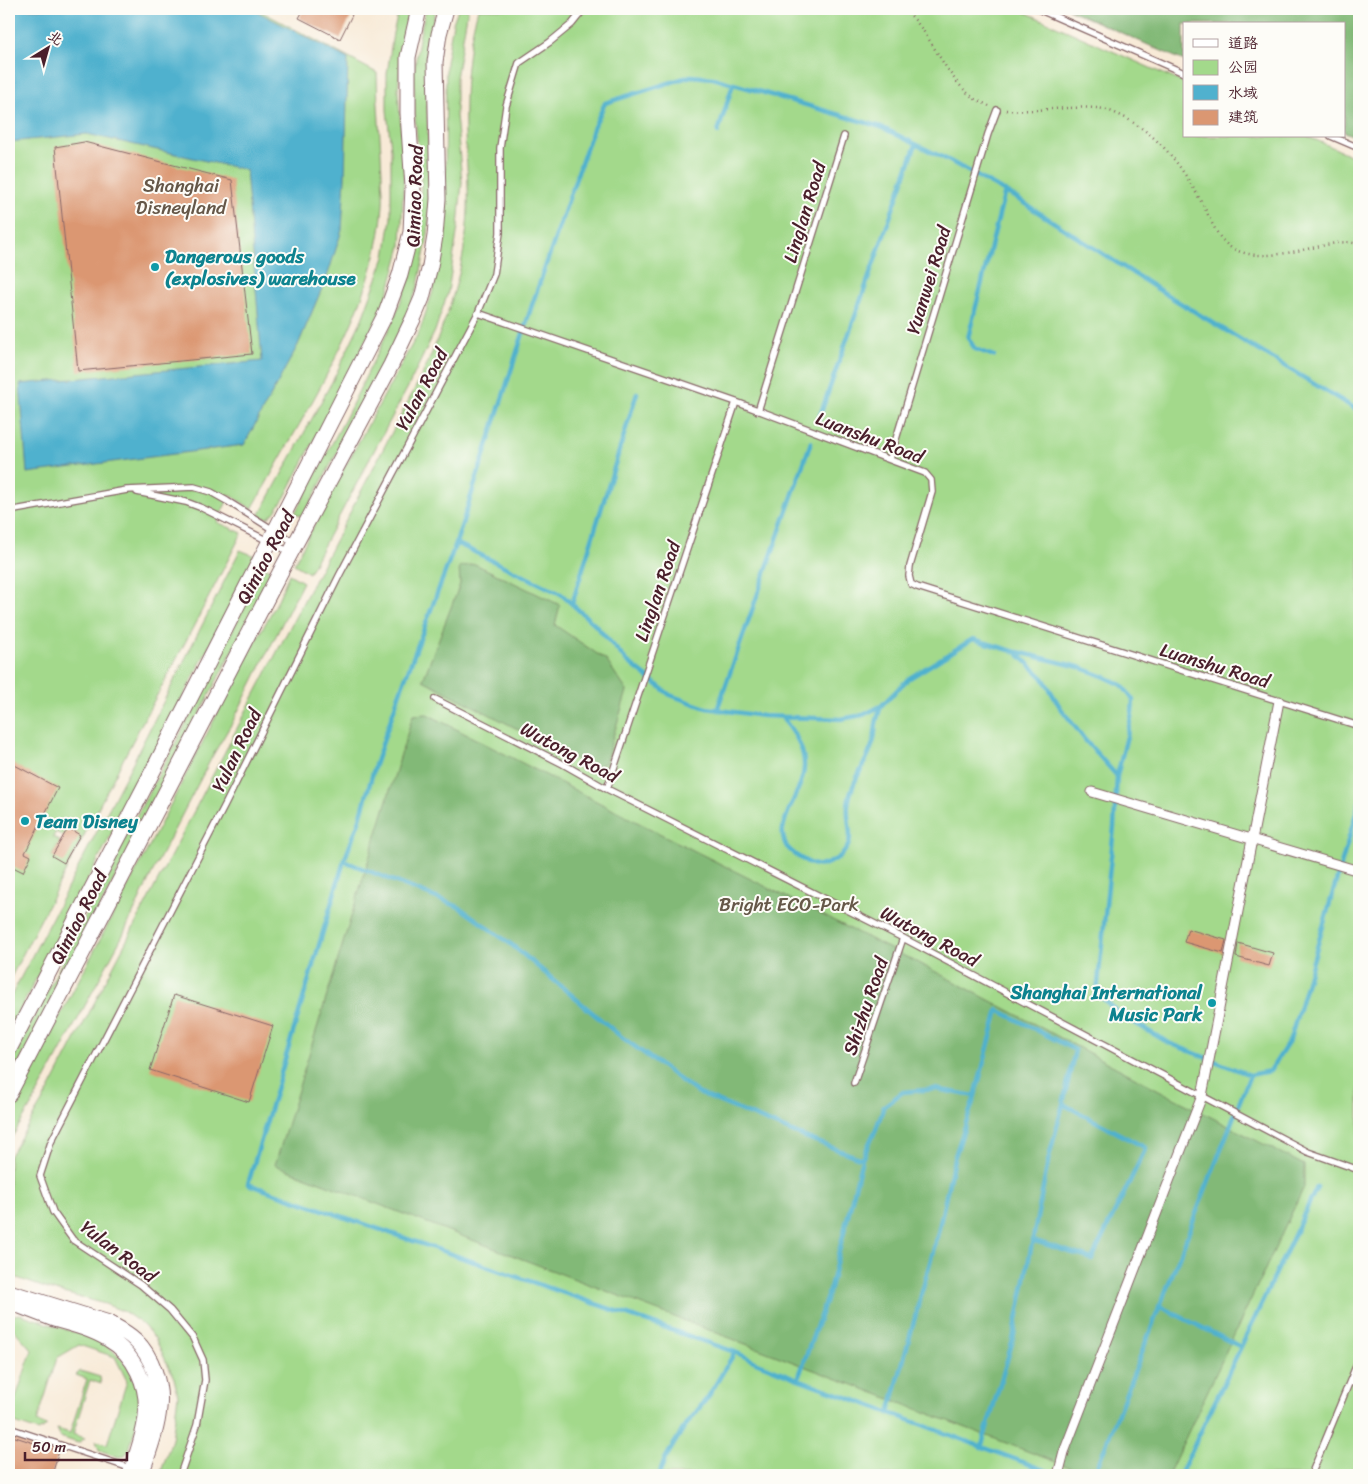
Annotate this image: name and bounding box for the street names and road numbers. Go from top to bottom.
street label: Qimiao Road [396,142,433,248]
street label: Linglan Road [773,156,836,267]
street label: Yuanwei Road [896,220,961,338]
street label: Yulan Road [386,340,458,436]
street label: Luanshu Road [811,402,930,474]
street label: Qimiao Road [227,503,305,610]
street label: Linglan Road [625,535,690,646]
street label: Luanshu Road [1156,633,1276,698]
street label: Yulan Road [202,701,272,798]
street label: Wutong Road [514,713,627,793]
street label: Qimiao Road [41,862,117,970]
street label: Wutong Road [874,897,987,977]
street label: Shizhu Road [833,951,898,1060]
street label: Yulan Road [73,1211,166,1293]

